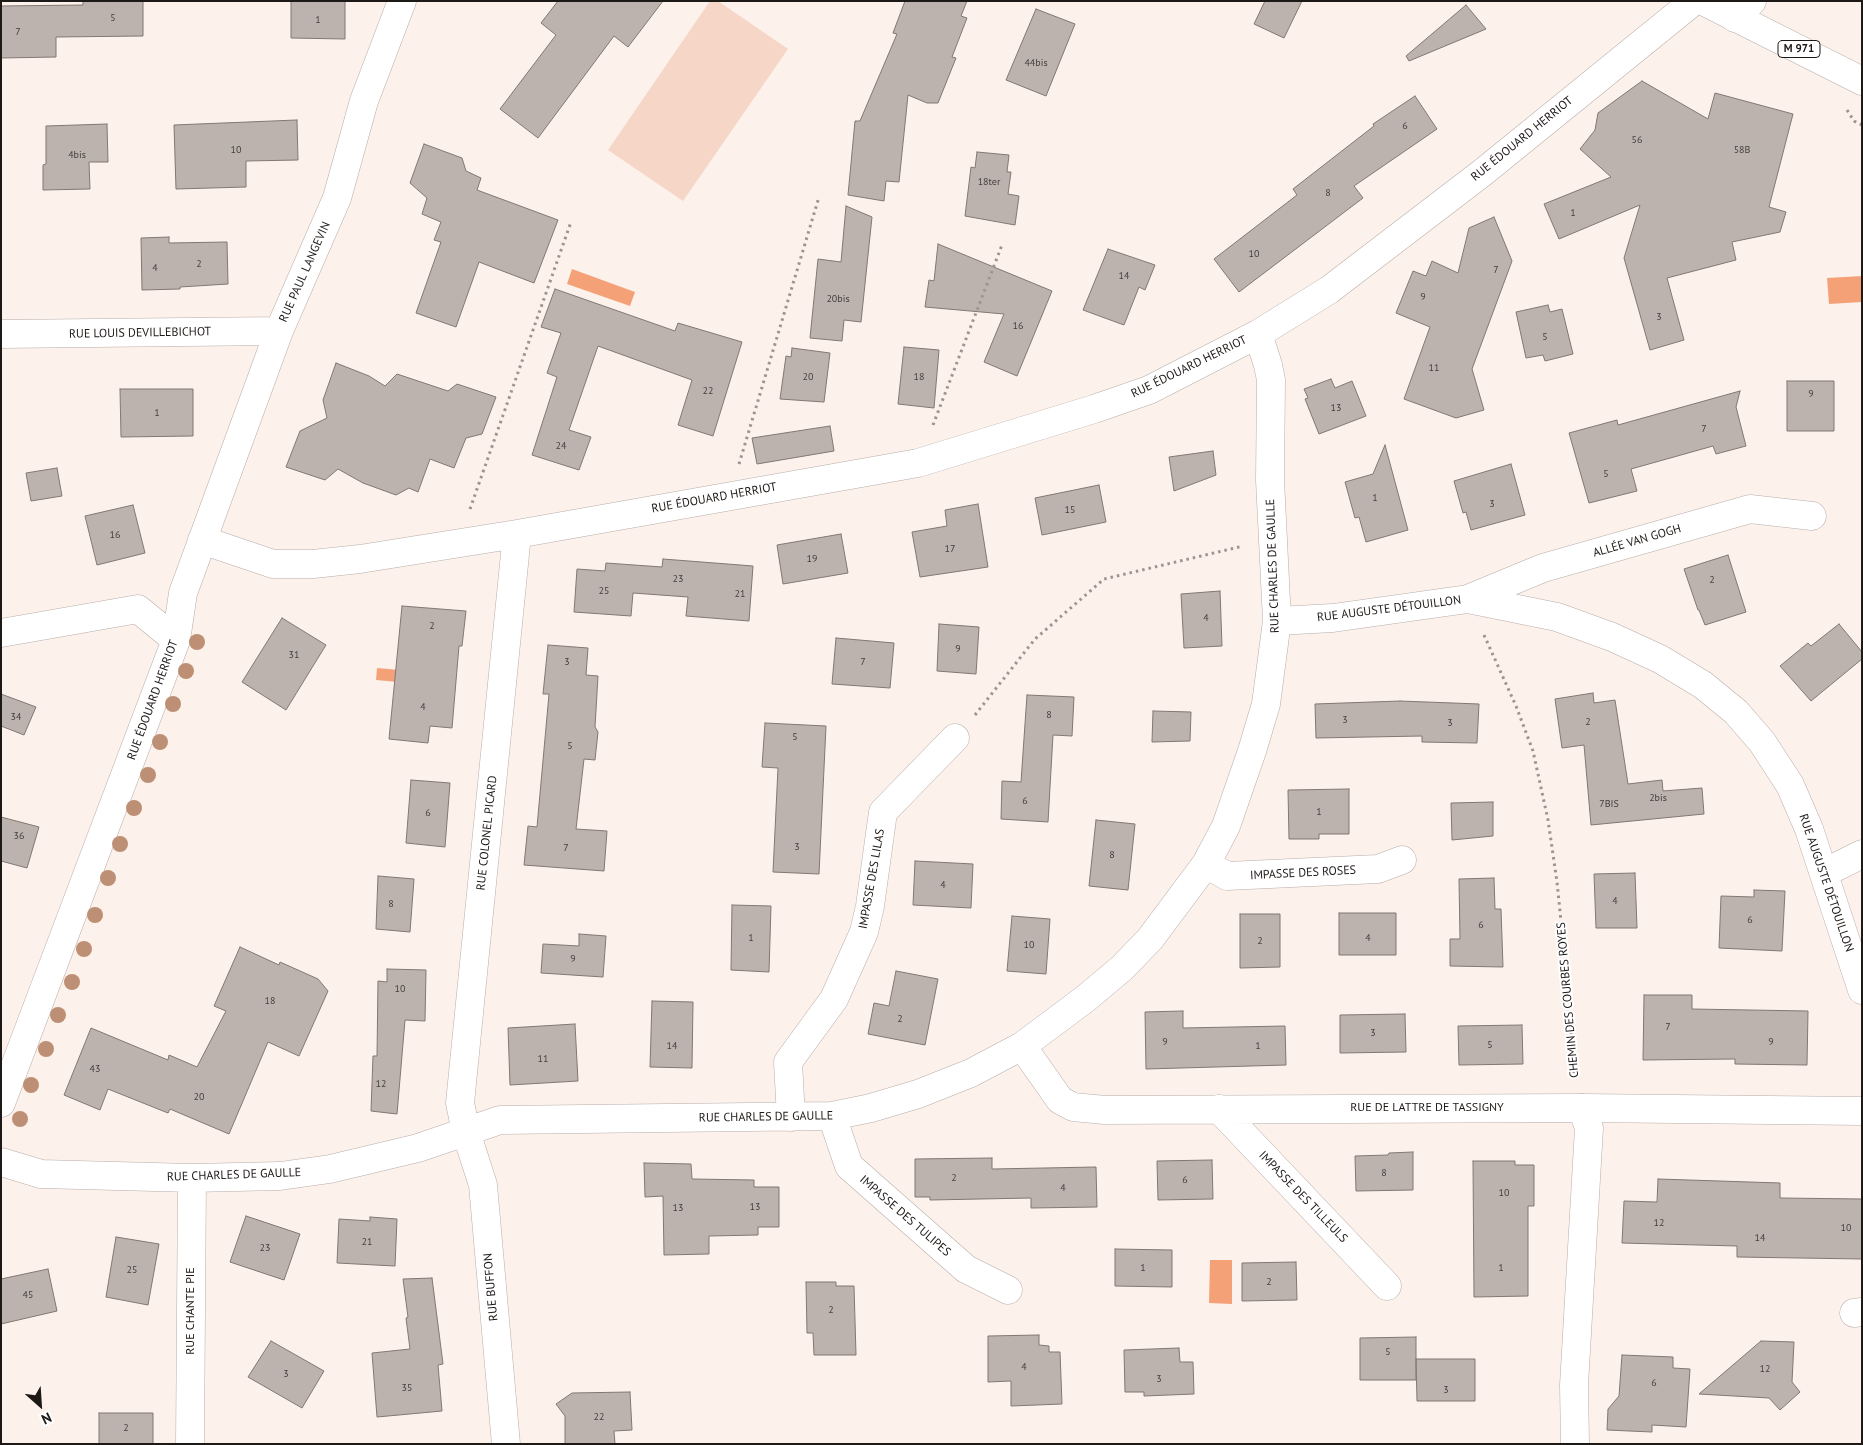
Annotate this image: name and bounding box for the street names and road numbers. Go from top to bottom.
road number: M 971 [1778,41,1820,58]
street label: RUE ÉDOUARD HERRIOT [1468,94,1576,184]
street label: RUE PAUL LANGEVIN [276,220,334,324]
street label: RUE LOUIS DEVILLEBICHOT [69,325,211,341]
street label: RUE ÉDOUARD HERRIOT [1129,333,1249,401]
street label: RUE ÉDOUARD HERRIOT [650,480,778,516]
street label: RUE CHARLES DE GAULLE [1263,499,1283,633]
street label: ALLÉE VAN GOGH [1591,522,1683,560]
street label: RUE AUGUSTE DÉTOUILLON [1316,593,1462,625]
street label: RUE ÉDOUARD HERRIOT [125,638,181,762]
street label: RUE COLONEL PICARD [474,775,500,891]
street label: RUE AUGUSTE DÉTOUILLON [1796,812,1856,954]
street label: IMPASSE DES LILAS [856,828,888,930]
street label: IMPASSE DES ROSES [1250,863,1356,883]
street label: CHEMIN DES COURBES ROYES [1554,922,1582,1078]
street label: RUE DE LATTRE DE TASSIGNY [1350,1101,1504,1115]
street label: RUE CHARLES DE GAULLE [699,1109,833,1125]
street label: IMPASSE DES TILLEULS [1256,1148,1350,1246]
street label: RUE CHARLES DE GAULLE [167,1165,301,1185]
street label: IMPASSE DES TULIPES [857,1173,953,1259]
street label: RUE BUFFON [481,1252,501,1322]
street label: RUE CHANTE PIE [184,1267,198,1355]

